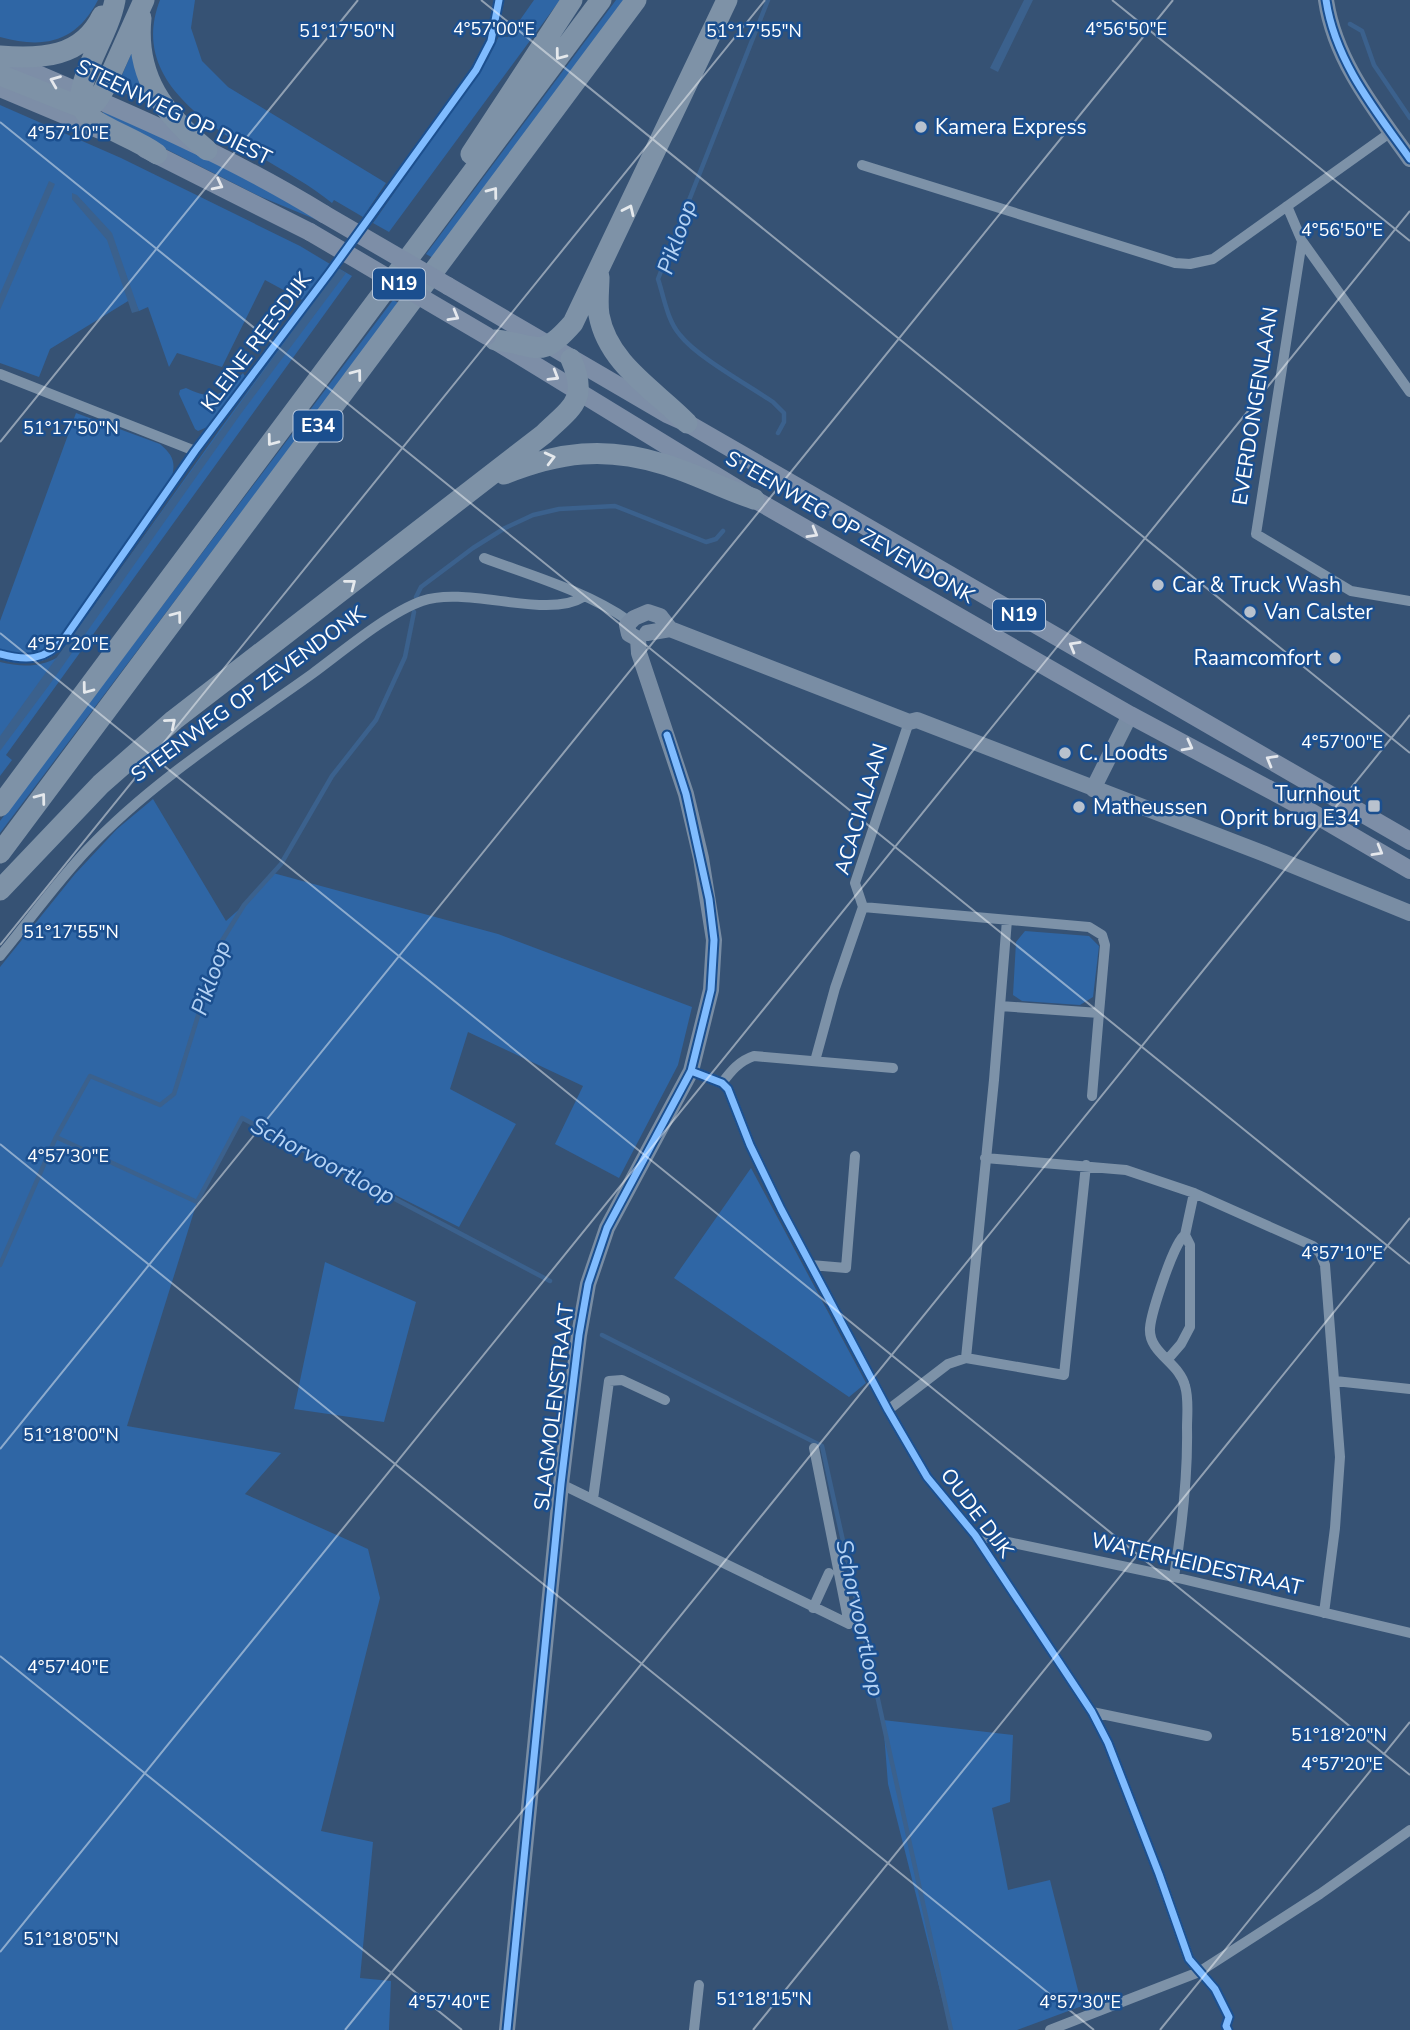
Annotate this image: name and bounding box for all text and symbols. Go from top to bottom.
text: 4°57'00"E [453,17,535,41]
text: 4°56'50"E [1085,17,1167,41]
text: 51°17'50"N [299,19,395,43]
text: 51°17'55"N [706,19,802,43]
one-way arrow [556,47,569,60]
street label: STEENWEG OP DIEST [72,52,277,172]
one-way arrow [50,75,62,89]
place label: Kamera Express [935,113,1087,141]
marker: Kamera Express [913,119,929,135]
text: 4°57'10"E [27,121,109,145]
one-way arrow [211,177,223,191]
one-way arrow [485,187,497,200]
water label: Pikloop [650,196,704,278]
one-way arrow [620,205,634,217]
text: 4°56'50"E [1301,218,1383,242]
street label: KLEINE REESDIJK [194,266,318,417]
road number: N19 [373,268,425,300]
street label: EVERDONGENLAAN [1226,305,1284,507]
one-way arrow [446,308,459,321]
one-way arrow [546,367,559,380]
one-way arrow [349,370,361,382]
road number: E34 [294,410,342,442]
text: 51°17'50"N [23,416,119,440]
one-way arrow [268,433,281,446]
street label: STEENWEG OP ZEVENDONK [720,444,980,610]
one-way arrow [544,452,556,466]
one-way arrow [806,525,819,538]
place label: Car & Truck Wash [1172,571,1341,599]
marker: Car & Truck Wash [1150,577,1166,593]
one-way arrow [344,579,356,592]
place label: Van Calster [1263,598,1373,626]
street label: STEENWEG OP ZEVENDONK [125,599,371,789]
road number: N19 [993,600,1045,630]
marker: Van Calster [1242,604,1258,620]
one-way arrow [169,611,181,623]
text: 4°57'20"E [27,632,109,656]
one-way arrow [1069,642,1082,655]
place label: Raamcomfort [1194,644,1322,672]
marker: Raamcomfort [1327,650,1343,666]
one-way arrow [83,682,95,694]
one-way arrow [163,719,176,731]
text: 4°57'00"E [1301,730,1383,754]
one-way arrow [1181,738,1193,751]
place label: C. Loodts [1079,739,1168,767]
street label: ACACIALAAN [828,740,894,878]
marker: C. Loodts [1057,745,1073,761]
one-way arrow [1266,755,1278,768]
place label: Turnhout Oprit brug E34 [1220,780,1361,832]
one-way arrow [33,793,45,806]
place label: Matheussen [1093,793,1208,821]
marker: Turnhout Oprit brug E34 [1366,798,1382,814]
marker: Matheussen [1071,799,1087,815]
one-way arrow [1371,843,1383,856]
text: 51°17'55"N [23,920,119,944]
water label: Pikloop [184,937,238,1019]
water label: Schorvoortloop [245,1110,401,1212]
text: 4°57'30"E [27,1144,109,1168]
text: 4°57'10"E [1301,1241,1383,1265]
street label: SLAGMOLENSTRAAT [527,1302,581,1512]
text: 51°18'00"N [23,1423,119,1447]
street label: OUDE DIJK [934,1462,1020,1564]
street label: WATERHEIDESTRAAT [1088,1526,1306,1602]
water label: Schorvoortloop [828,1537,892,1699]
text: 4°57'40"E [27,1655,109,1679]
text: 51°18'20"N [1291,1723,1387,1747]
text: 4°57'20"E [1301,1752,1383,1776]
text: 51°18'05"N [23,1927,119,1951]
text: 51°18'15"N [716,1987,812,2011]
text: 4°57'40"E [408,1990,490,2014]
text: 4°57'30"E [1039,1990,1121,2014]

